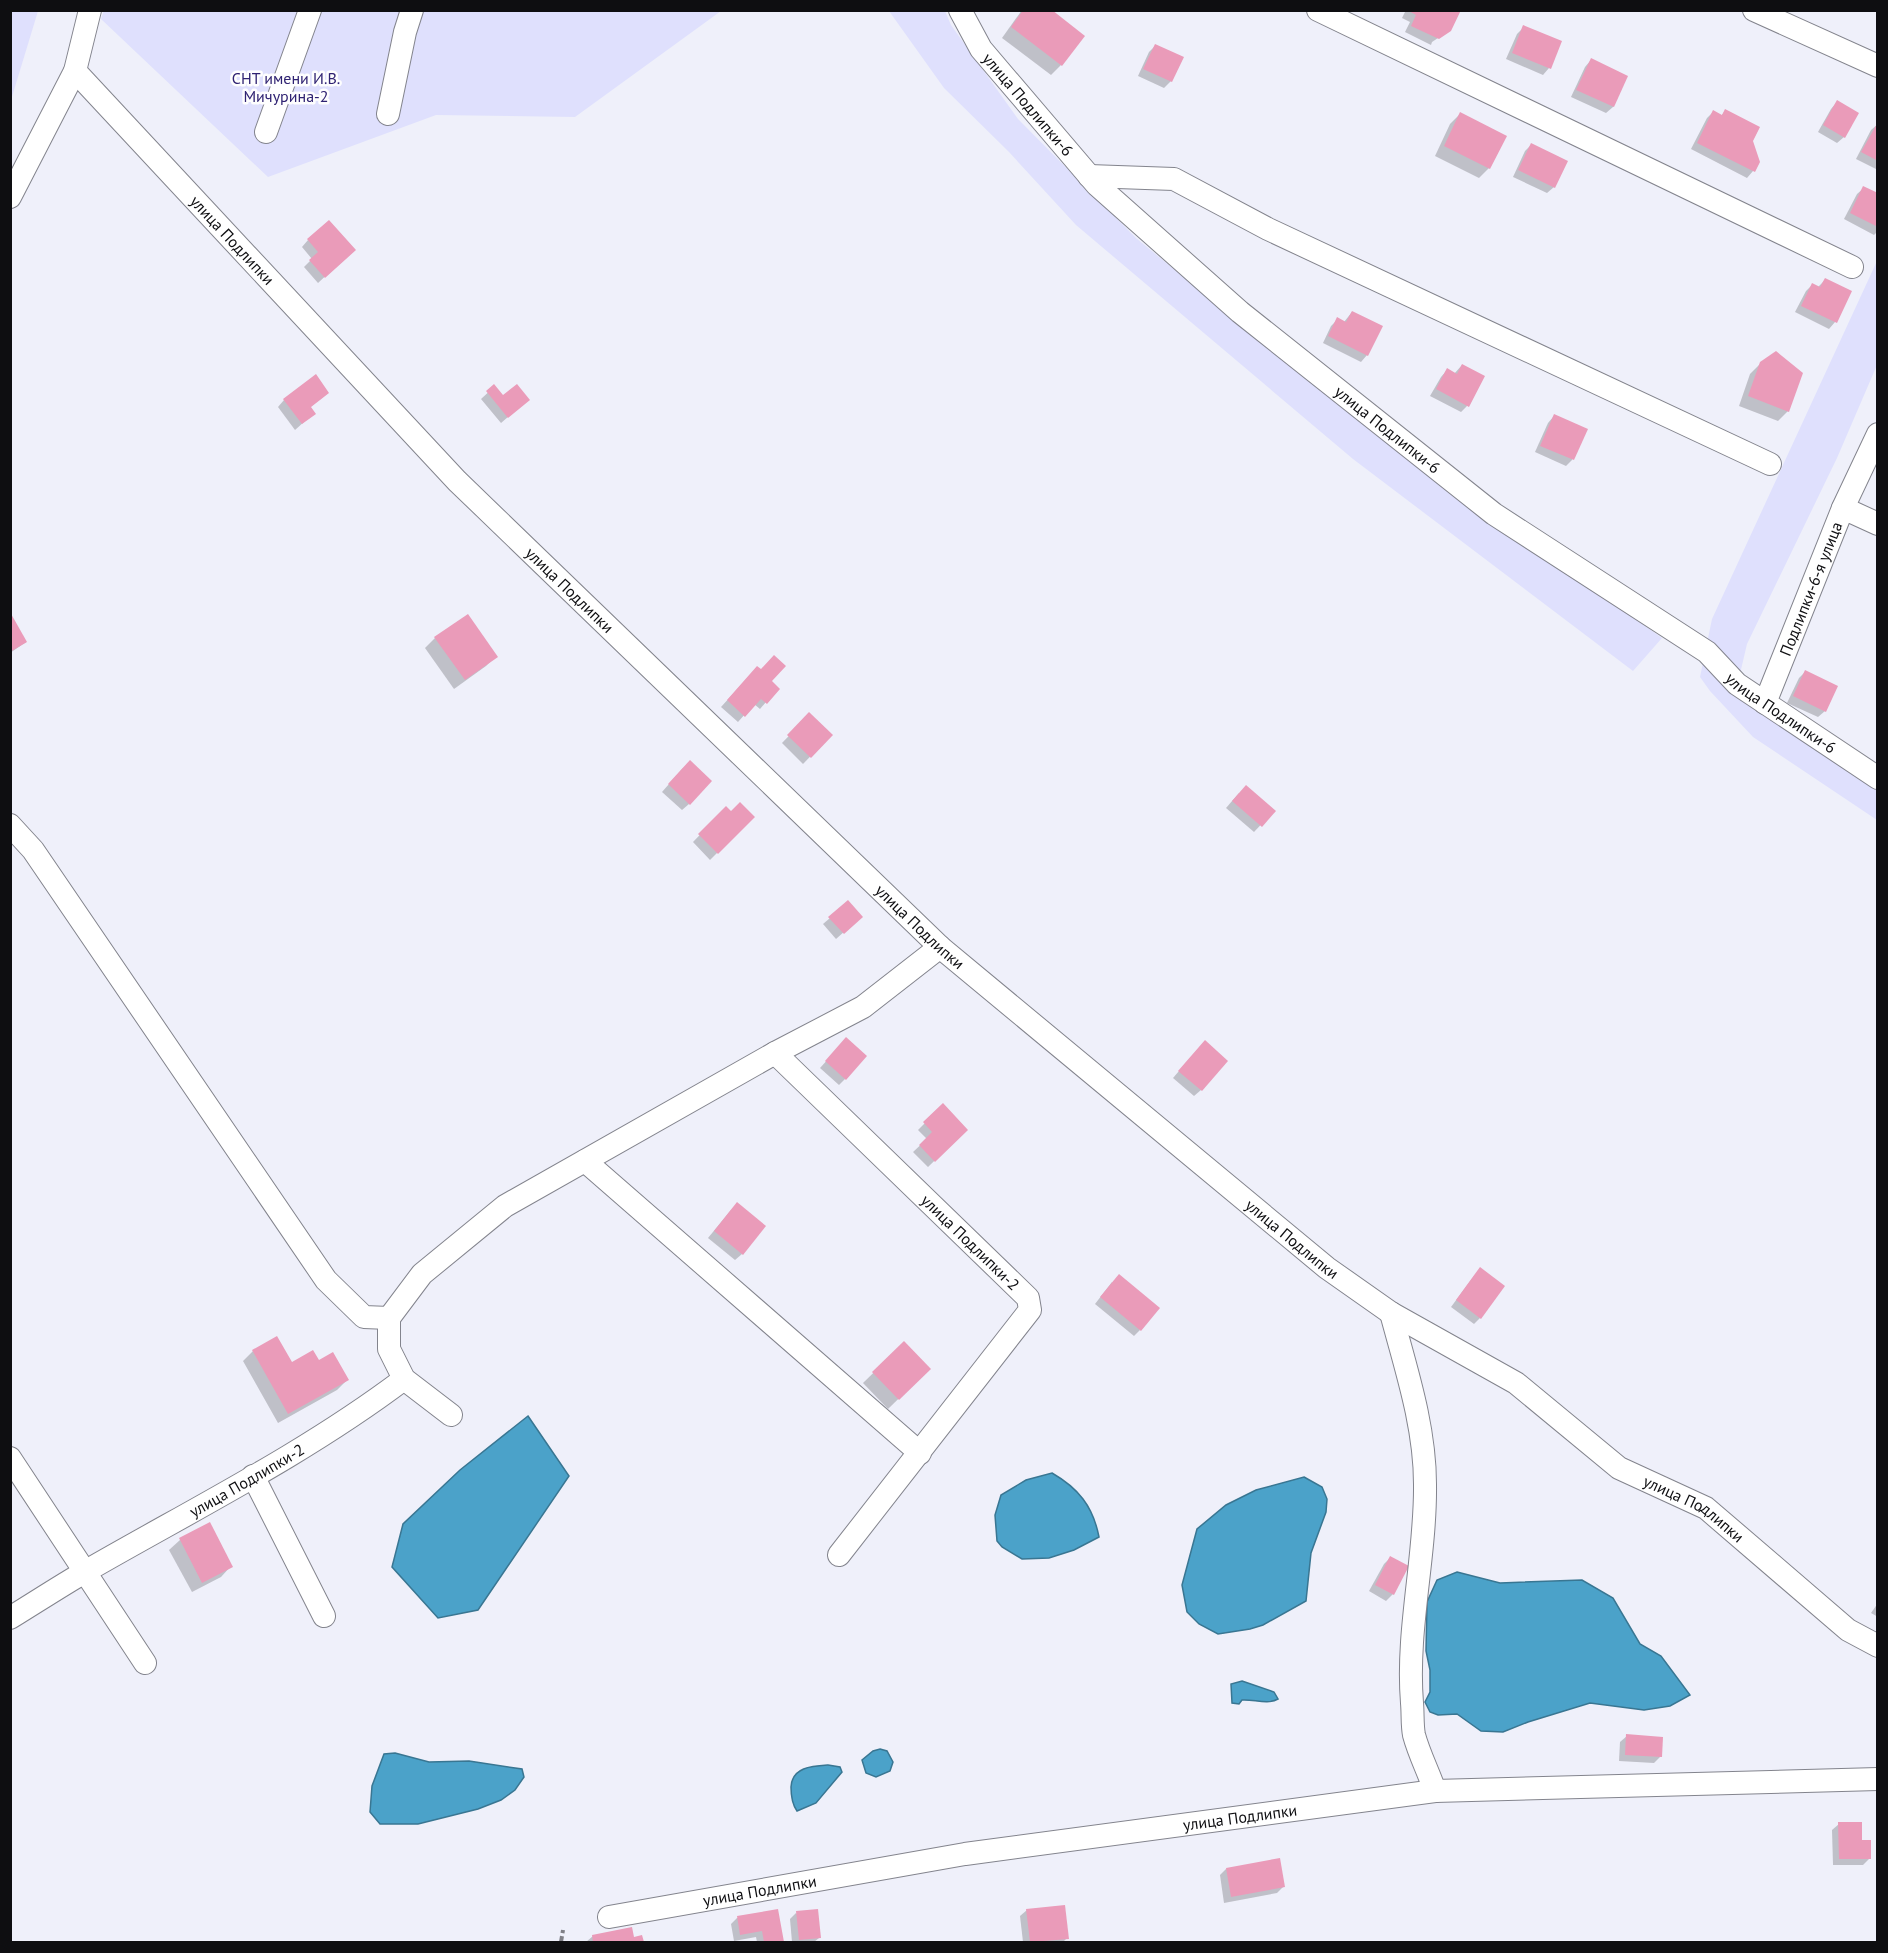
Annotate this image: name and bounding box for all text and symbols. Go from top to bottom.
street label: улица Подлипки-6 [979,49,1078,160]
park label: СНТ имени И.В. Мичурина-2 [232,68,340,106]
street label: улица Подлипки [186,191,279,289]
street label: улица Подлипки-6 [1331,381,1445,478]
street label: Подлипки-6-я улица [1775,519,1846,659]
street label: улица Подлипки [521,543,618,637]
street label: улица Подлипки-6 [1721,668,1840,757]
street label: улица Подлипки [871,880,969,973]
street label: улица Подлипки-2 [917,1190,1024,1294]
street label: улица Подлипки [1241,1195,1343,1283]
street label: улица Подлипки-2 [186,1439,308,1521]
street label: улица Подлипки [1640,1471,1748,1546]
street label: улица Подлипки [1182,1800,1298,1835]
street label: улица Подлипки [701,1870,818,1910]

